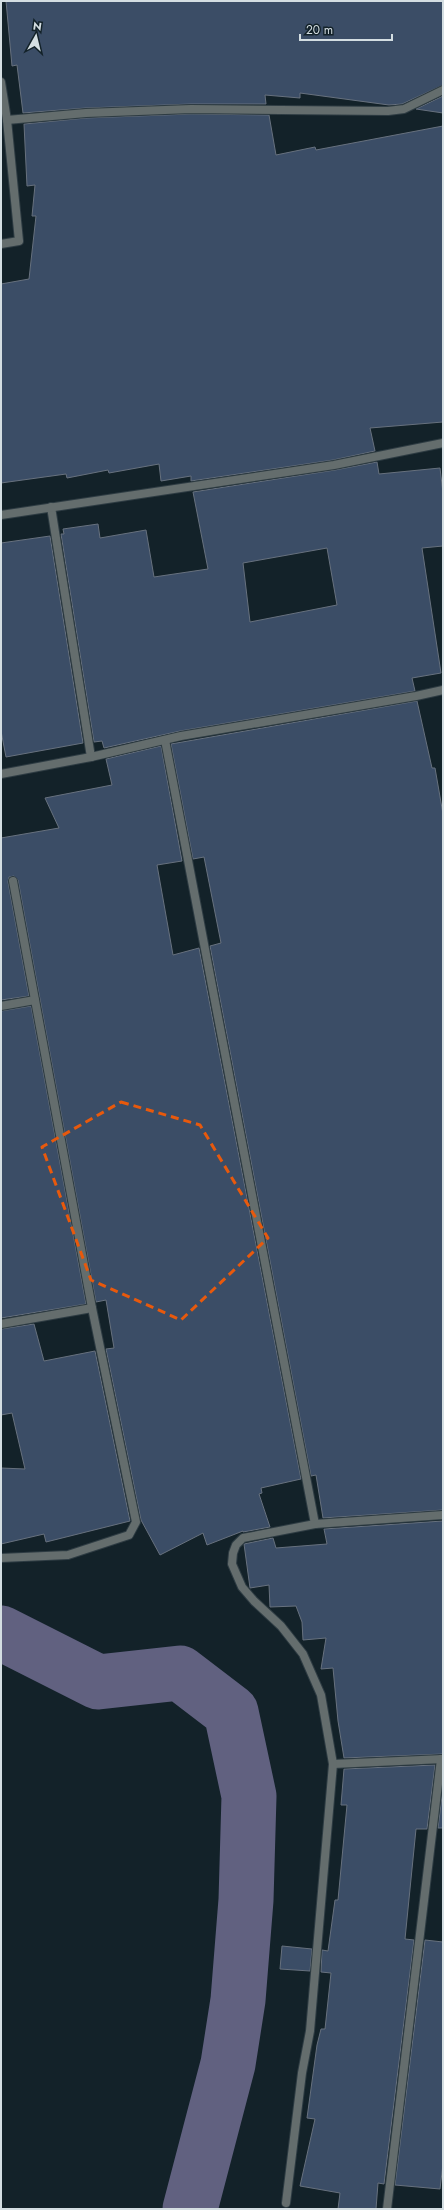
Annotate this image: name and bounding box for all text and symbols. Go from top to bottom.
north arrow [16,16,56,56]
scale bar [300,16,392,42]
text: N [32,18,43,35]
text: 20 m [306,21,333,39]

